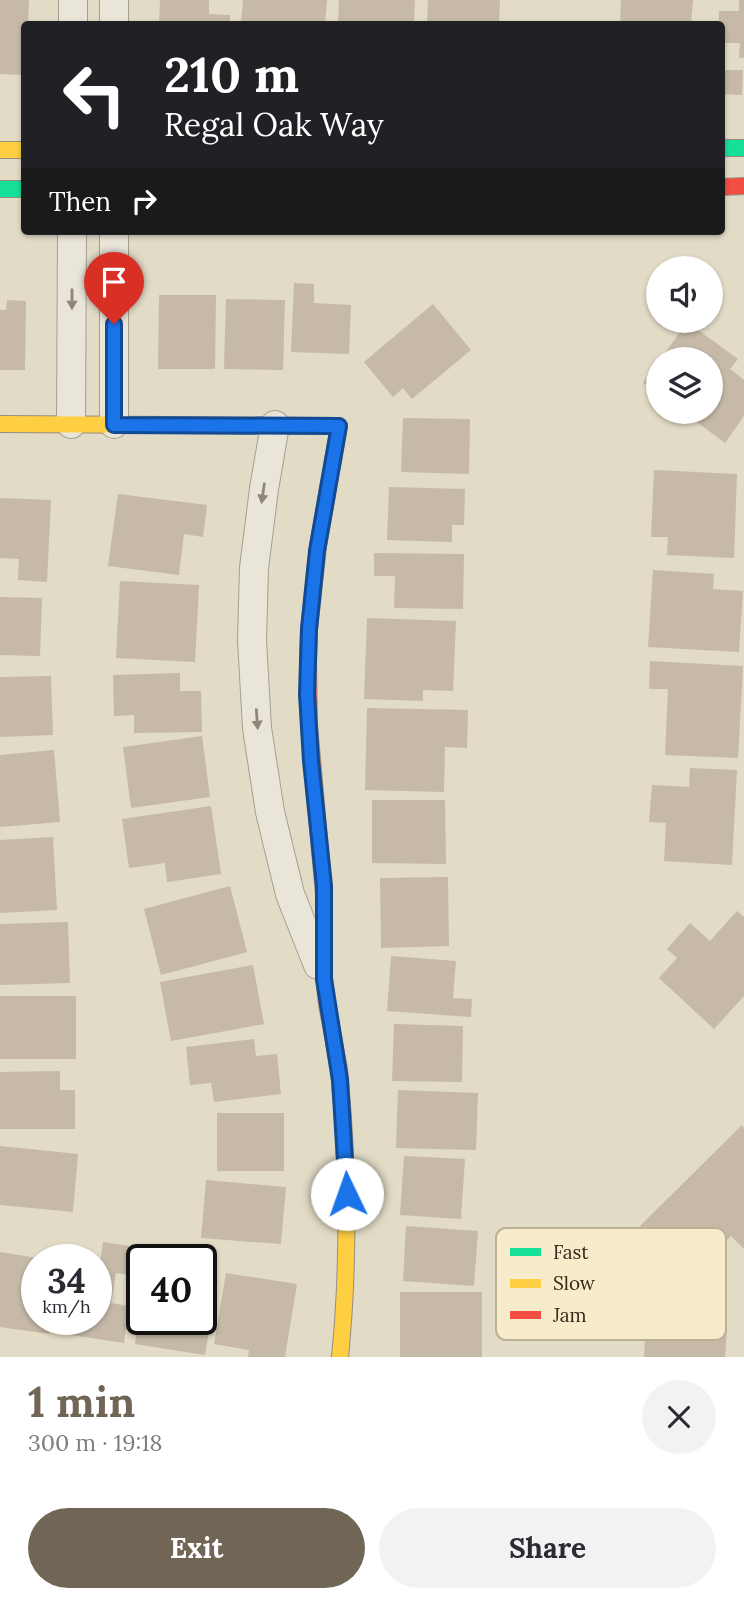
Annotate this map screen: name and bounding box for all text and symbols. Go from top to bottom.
text: 210 m [164,43,299,105]
icon: left [49,49,140,140]
text: Regal Oak Way [164,104,384,145]
icon: right [125,182,163,220]
text: Then [49,185,111,218]
pin [84,252,144,324]
map controls [646,256,723,424]
button: sound [646,256,723,333]
icon: arrive [95,263,133,301]
one-way arrow [66,288,78,310]
button: layers [646,347,723,424]
one-way arrow [258,482,269,504]
one-way arrow [251,709,262,731]
position arrow [310,1157,384,1231]
legend [496,1228,726,1340]
text: Fast [553,1240,589,1264]
speed limit sign: 40 [126,1244,217,1335]
text: 34 [47,1258,86,1303]
text: Slow [553,1271,596,1295]
text: km/h [42,1295,91,1318]
text: Jam [552,1303,587,1327]
text: 1 min [28,1375,135,1429]
button: close [642,1380,716,1454]
text: 300 m · 19:18 [28,1428,163,1457]
button: Exit [28,1508,365,1588]
button: Share [379,1508,716,1588]

